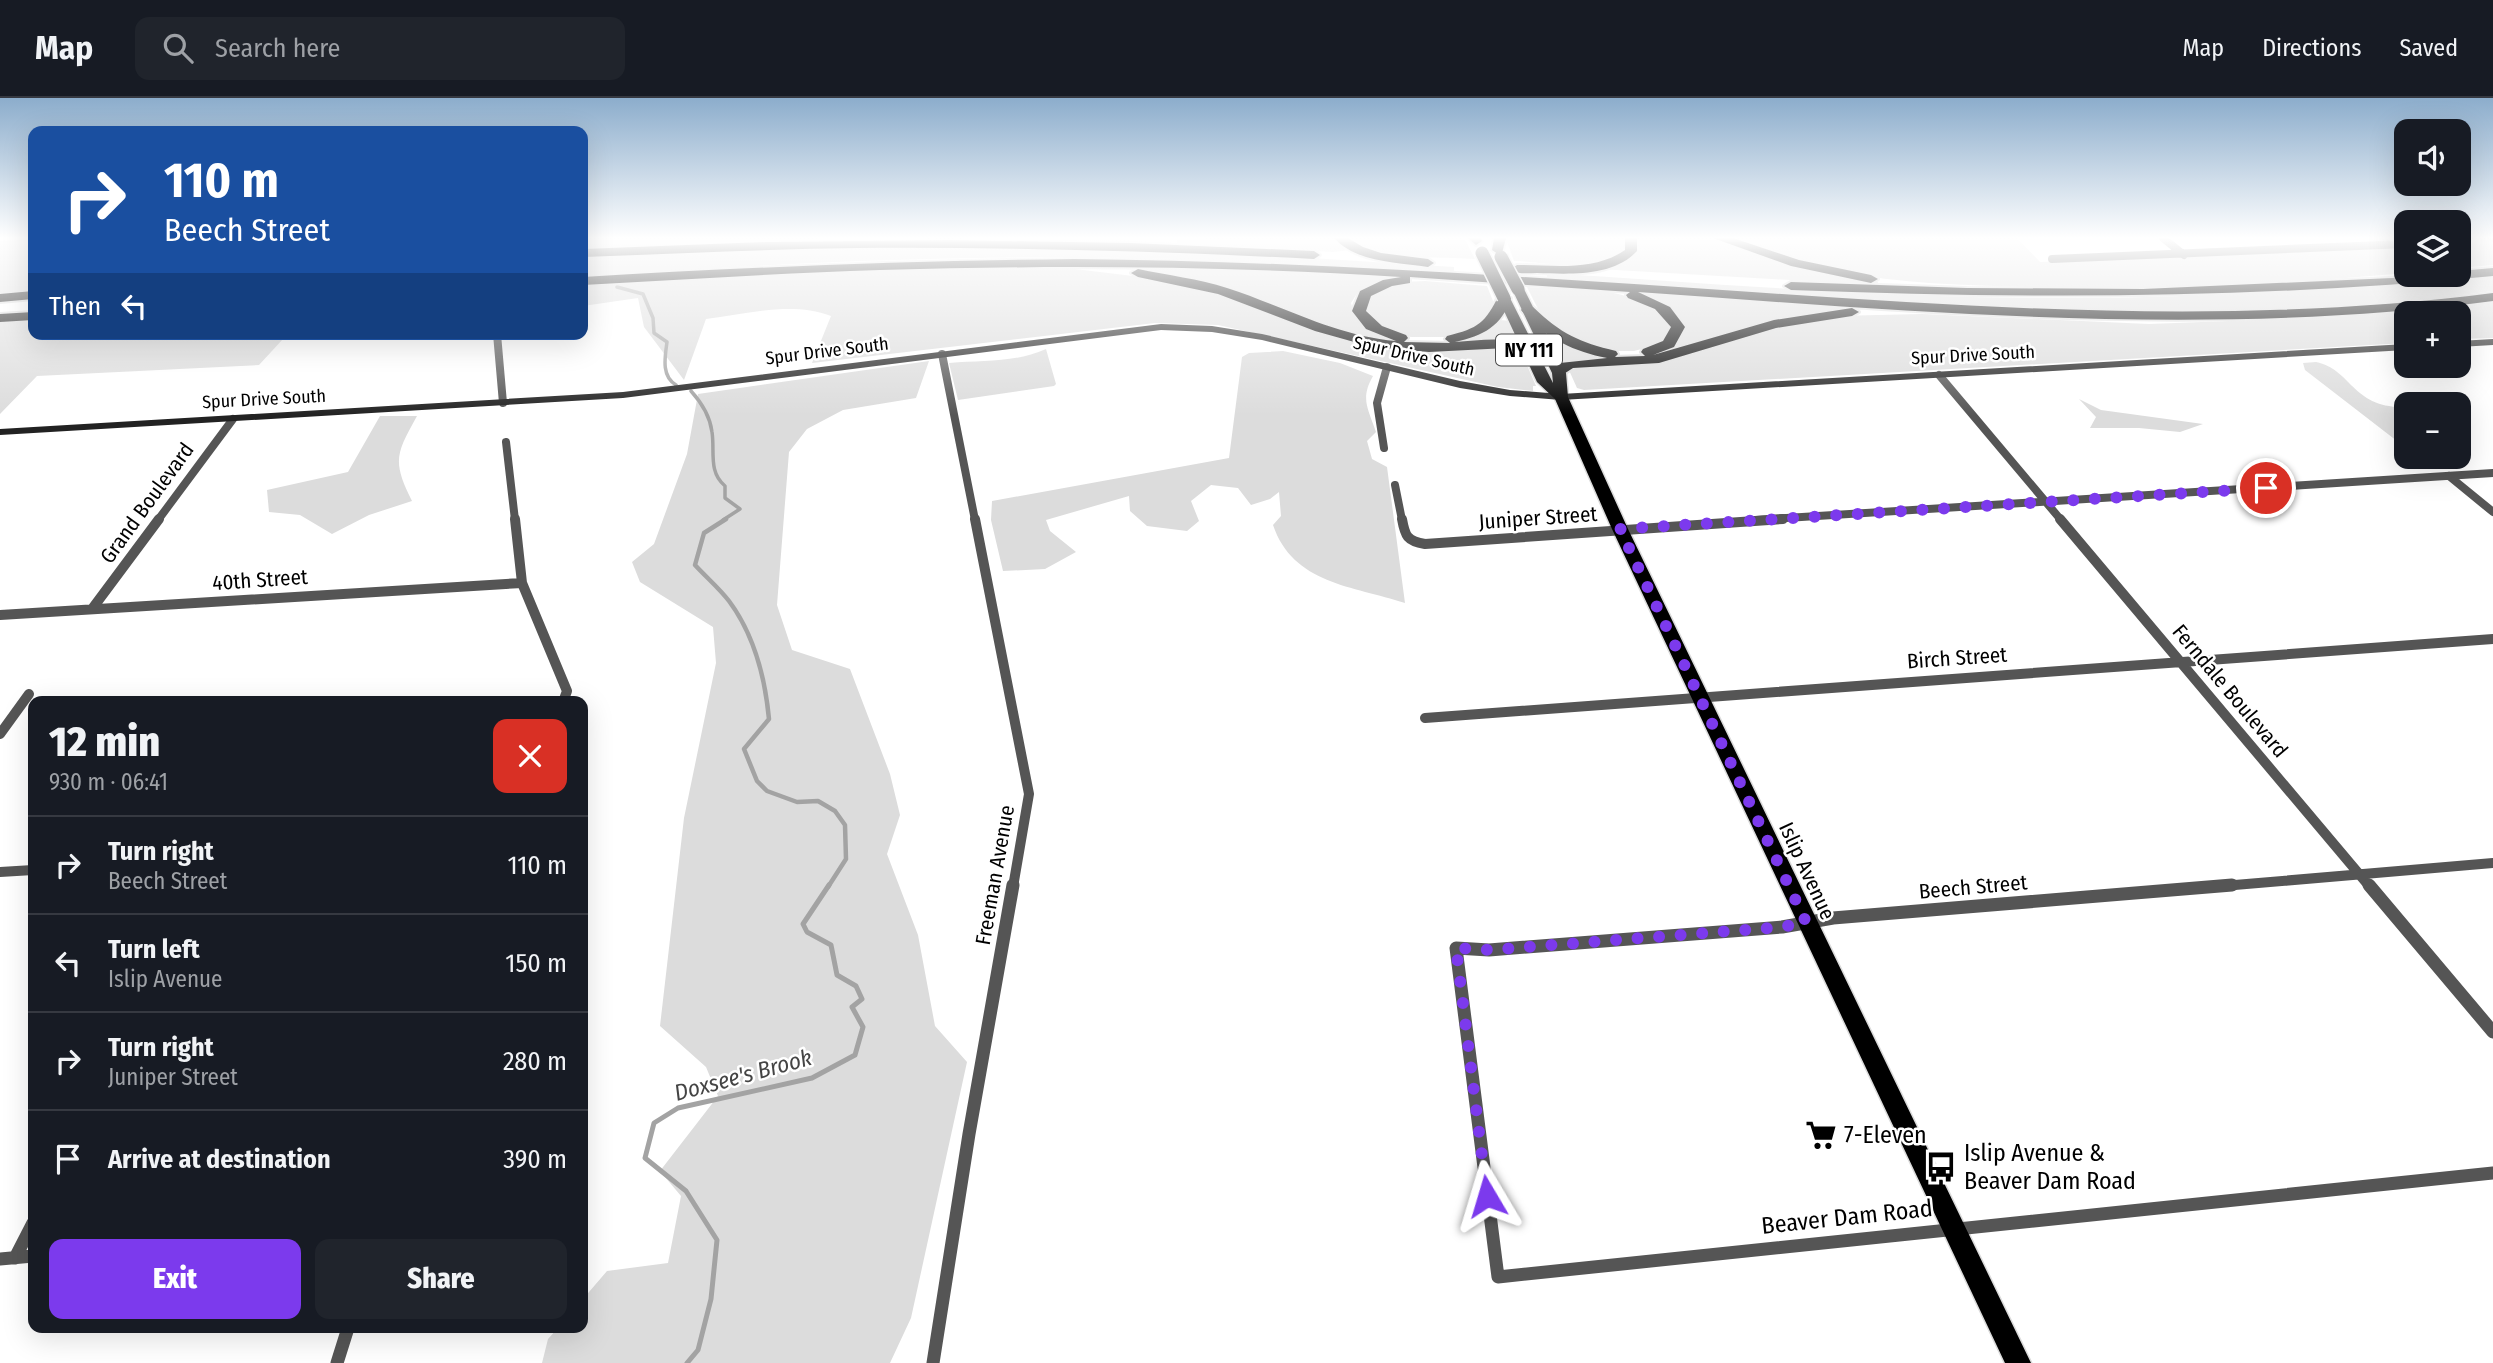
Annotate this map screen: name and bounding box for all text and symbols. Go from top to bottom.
search box [135,17,625,80]
text: Map [35,28,93,68]
icon: search [159,29,197,67]
text: Search here [215,33,340,64]
text: Map [2183,34,2224,62]
text: Directions [2262,34,2361,62]
text: Saved [2399,34,2458,62]
map controls [2394,119,2471,469]
button: sound [2394,119,2471,196]
text: 110 m [164,151,279,210]
icon: right [49,154,140,245]
button: layers [2394,210,2471,287]
text: Beech Street [164,211,330,249]
icon: left [115,287,153,325]
text: Then [49,291,101,322]
button: + [2394,301,2471,378]
street label: Spur Drive South [1351,331,1477,381]
street label: Spur Drive South [764,333,890,369]
road number: NY 111 [1496,334,1562,366]
street label: Spur Drive South [1911,341,2035,369]
street label: Spur Drive South [202,385,326,413]
button: − [2394,392,2471,469]
street label: Grand Boulevard [95,438,199,568]
pin [2236,458,2296,518]
icon: arrive [2247,469,2285,507]
street label: Juniper Street [1478,501,1598,535]
street label: 40th Street [211,564,309,596]
street label: Ferndale Boulevard [2167,619,2293,763]
street label: Birch Street [1906,642,2008,674]
text: 12 min [49,717,160,767]
button: close [493,719,567,793]
text: 930 m · 06:41 [49,768,168,796]
street label: Freeman Avenue [970,803,1020,947]
street label: Islip Avenue [1773,818,1841,924]
text: Turn right [108,836,214,867]
icon: right [49,846,87,884]
text: 110 m [507,850,567,881]
text: Beech Street [108,867,227,895]
street label: Beech Street [1918,869,2028,905]
text: Turn left [108,934,200,965]
icon: left [49,944,87,982]
text: 150 m [505,948,567,979]
text: Islip Avenue [108,965,222,993]
text: Turn right [108,1032,214,1063]
icon: right [49,1042,87,1080]
water label: Doxsee's Brook [671,1043,815,1107]
text: 280 m [503,1046,567,1077]
text: Juniper Street [108,1063,238,1091]
supermarket icon: 7-Eleven [1804,1118,1838,1152]
place label: 7-Eleven [1844,1121,1927,1149]
place label: Islip Avenue & Beaver Dam Road [1964,1139,2136,1195]
icon: arrive [49,1140,87,1178]
text: Arrive at destination [108,1144,331,1175]
text: 390 m [503,1144,567,1175]
bus stop icon: Islip Avenue & Beaver Dam Road [1924,1150,1958,1184]
position arrow [1450,1159,1524,1233]
street label: Beaver Dam Road [1760,1194,1934,1240]
button: Exit [49,1239,301,1319]
button: Share [315,1239,567,1319]

